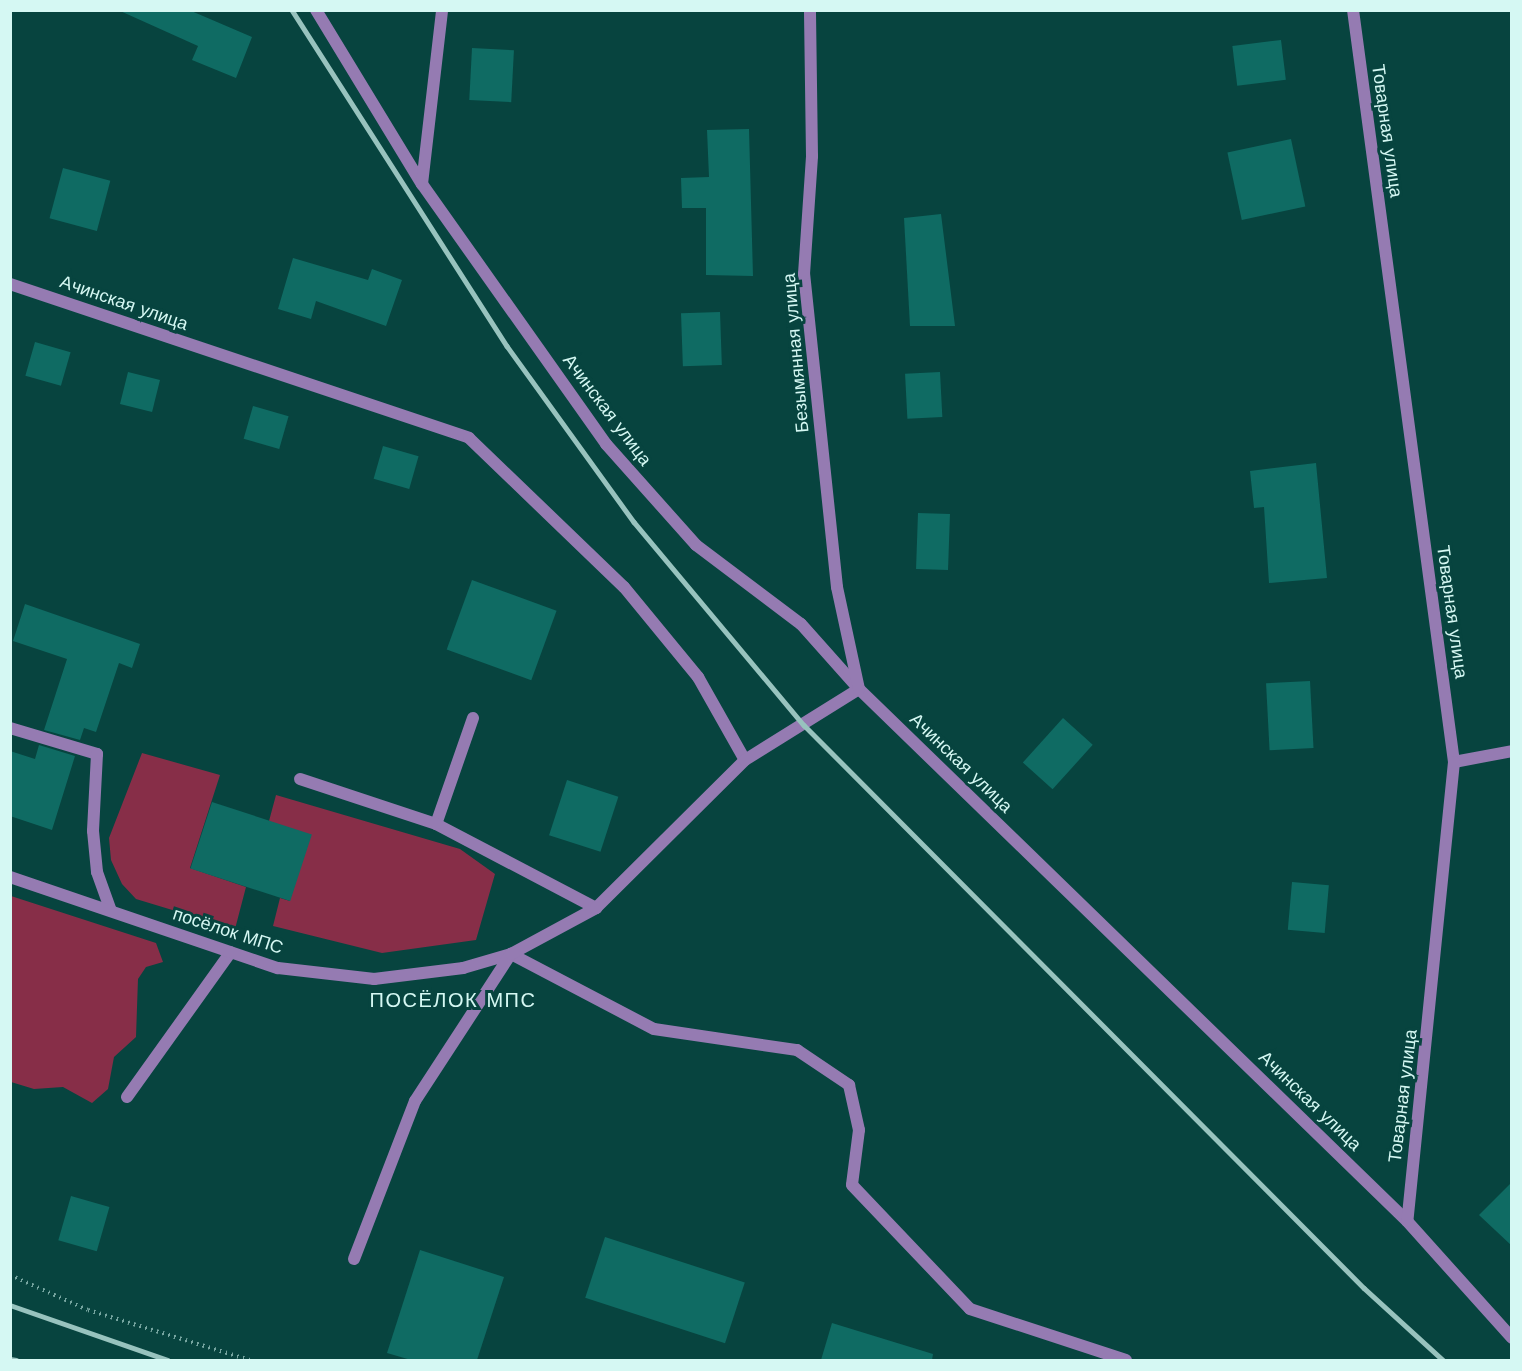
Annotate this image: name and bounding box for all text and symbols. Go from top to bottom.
street label: Товарная улица [1367,63,1407,199]
street label: Ачинская улица [57,271,191,335]
street label: Безымянная улица [778,272,814,434]
street label: Ачинская улица [558,350,656,470]
street label: Товарная улица [1432,544,1472,680]
street label: Ачинская улица [905,709,1017,817]
street label: посёлок МПС [170,903,286,959]
district label: ПОСЁЛОК МПС [370,988,536,1012]
street label: Товарная улица [1384,1028,1422,1164]
street label: Ачинская улица [1254,1047,1366,1155]

